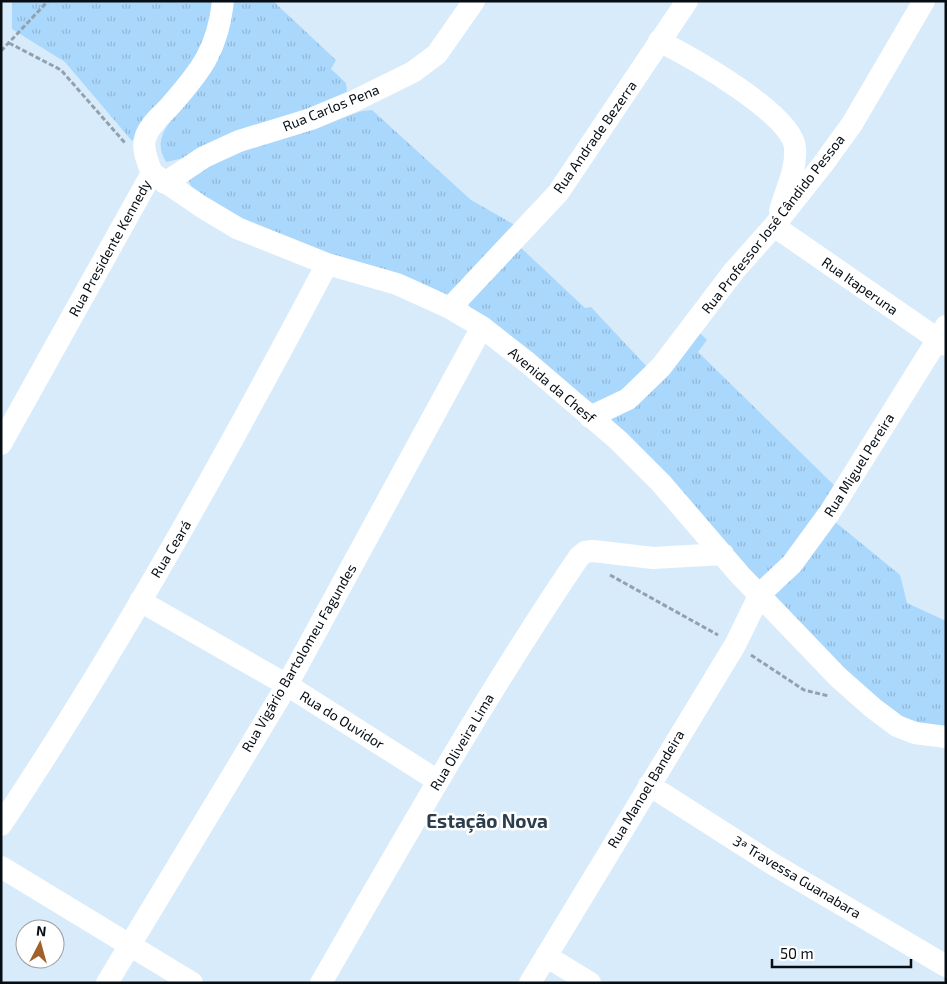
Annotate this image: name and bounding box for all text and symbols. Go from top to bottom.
street label: Rua Andrade Bezerra [549,77,640,196]
street label: Rua Carlos Pena [280,80,382,135]
street label: Rua Professor José Cândido Pessoa [697,131,848,317]
street label: Rua Presidente Kennedy [65,176,155,319]
street label: Rua Itaperuna [819,253,902,318]
street label: Avenida da Chesf [505,343,600,426]
street label: Rua Miguel Pereira [820,410,897,520]
street label: Rua Ceará [147,517,194,581]
street label: Rua Vigário Bartolomeu Fagundes [238,561,360,755]
street label: Rua do Ouvidor [297,687,388,753]
street label: Rua Oliveira Lima [426,690,497,793]
street label: Rua Manoel Bandeira [604,727,688,851]
district label: Estação Nova [426,809,548,833]
street label: 3ª Travessa Guanabara [730,832,864,921]
north arrow [15,919,65,969]
text: N [35,922,47,940]
scale bar [772,936,911,968]
text: 50 m [780,944,814,962]

